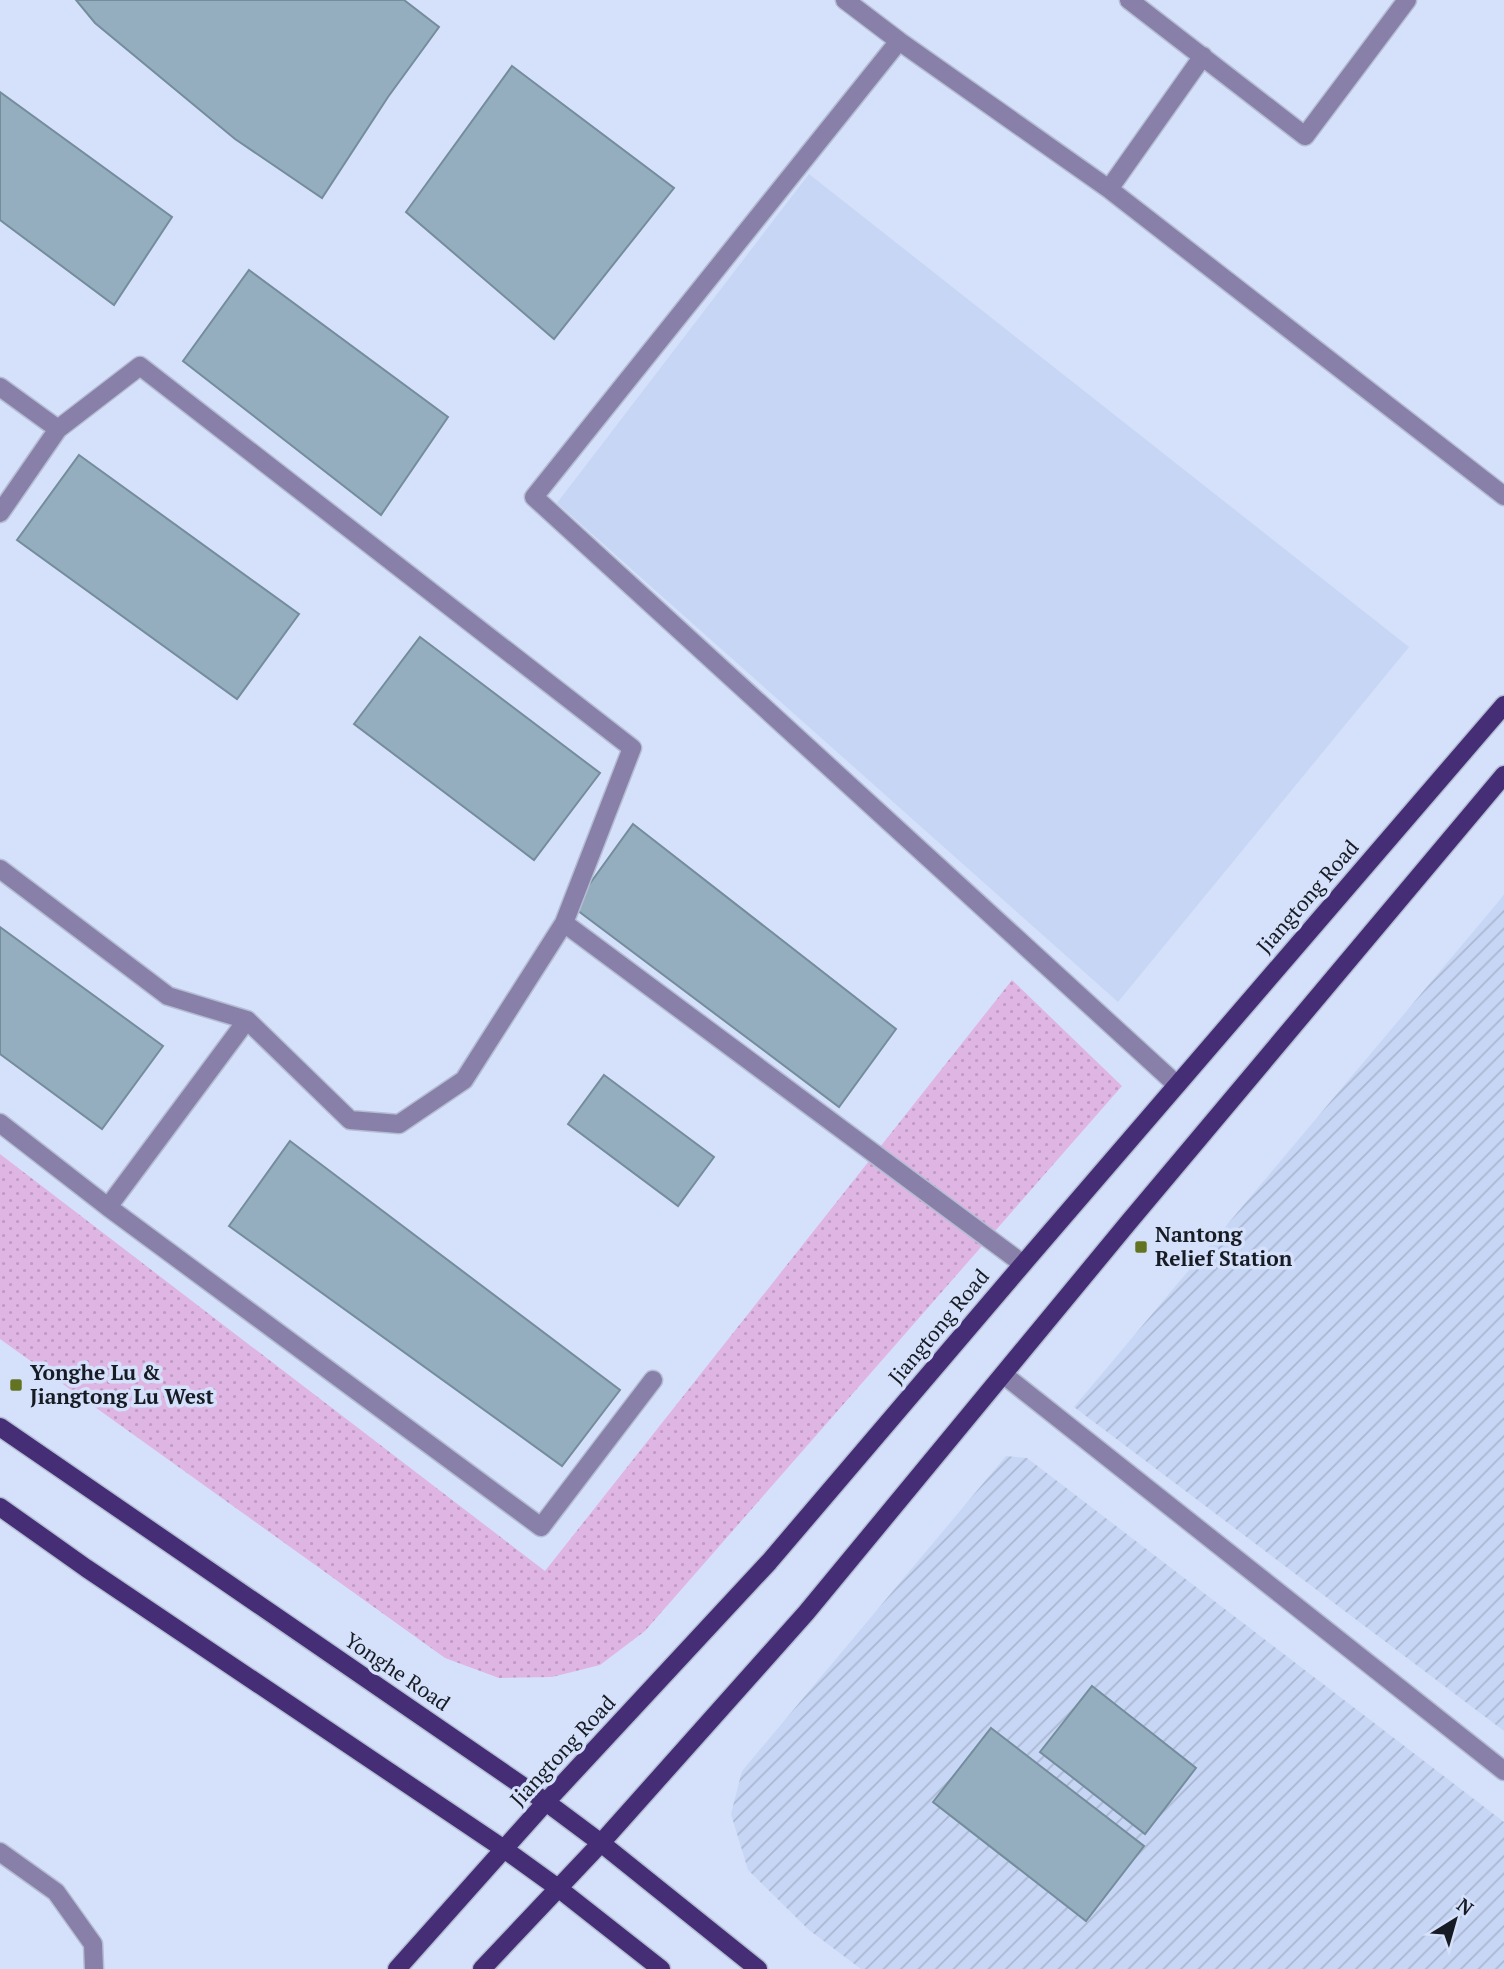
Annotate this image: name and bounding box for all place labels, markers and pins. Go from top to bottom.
place label: Nantong Relief Station [1155,1220,1293,1272]
marker: Nantong Relief Station [1133,1239,1149,1255]
place label: Yonghe Lu & Jiangtong Lu West [30,1358,214,1410]
marker: Yonghe Lu & Jiangtong Lu West [8,1377,24,1393]

